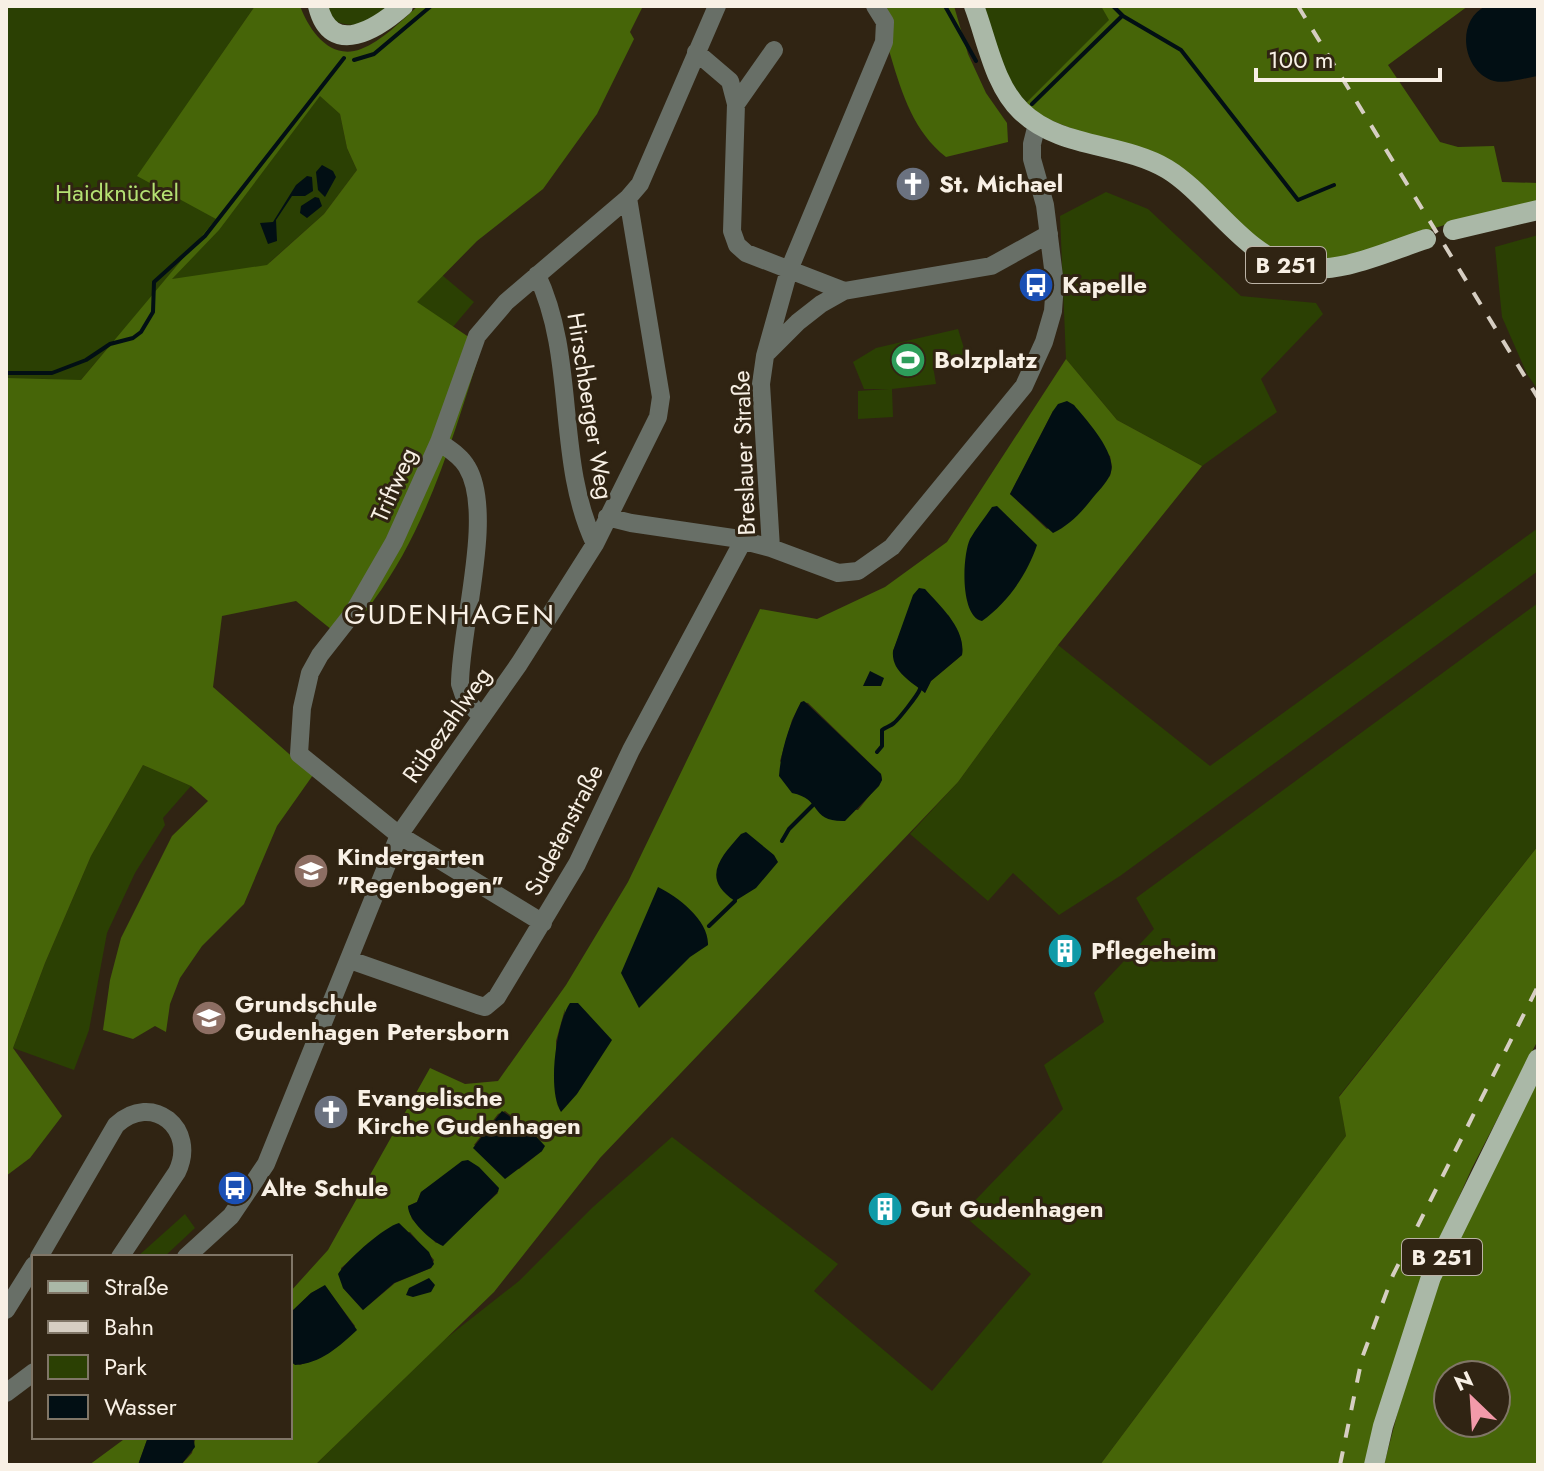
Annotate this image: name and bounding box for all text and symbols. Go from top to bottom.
scale bar [1256,32,1440,82]
text: 100 m [1268,42,1334,77]
church icon: St. Michael [894,165,932,203]
place label: St. Michael [939,166,1063,201]
park label: Haidknückel [55,175,179,210]
road number: B 251 [1246,247,1326,283]
bus stop icon: Kapelle [1017,266,1055,304]
place label: Kapelle [1062,267,1147,302]
street label: Hirschberger Weg [558,310,623,502]
sports icon: Bolzplatz [889,341,927,379]
place label: Bolzplatz [934,342,1038,377]
street label: Breslauer Straße [723,370,764,536]
street label: Triftweg [362,442,425,528]
district label: GUDENHAGEN [344,594,556,635]
street label: Rübezahlweg [394,660,499,790]
street label: Sudetenstraße [515,758,612,902]
place label: Kindergarten "Regenbogen" [337,839,504,902]
school or university icon: Kindergarten "Regenbogen" [292,852,330,890]
building icon: Pflegeheim [1046,932,1084,970]
place label: Pflegeheim [1091,933,1217,968]
place label: Grundschule Gudenhagen Petersborn [235,986,510,1049]
school or university icon: Grundschule Gudenhagen Petersborn [190,999,228,1037]
place label: Evangelische Kirche Gudenhagen [357,1080,581,1143]
church icon: Evangelische Kirche Gudenhagen [312,1093,350,1131]
bus stop icon: Alte Schule [216,1169,254,1207]
place label: Alte Schule [260,1170,388,1205]
building icon: Gut Gudenhagen [866,1190,904,1228]
place label: Gut Gudenhagen [911,1191,1104,1226]
road number: B 251 [1402,1239,1482,1275]
legend [32,1255,292,1439]
text: Straße [104,1269,169,1304]
text: Bahn [104,1309,154,1344]
text: Park [104,1349,147,1384]
north arrow [1432,1359,1512,1439]
text: N [1449,1363,1478,1399]
text: Wasser [104,1389,178,1424]

